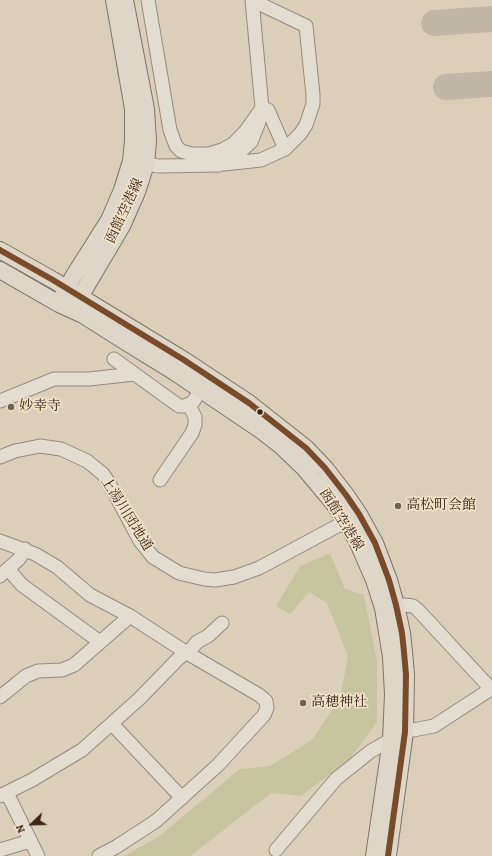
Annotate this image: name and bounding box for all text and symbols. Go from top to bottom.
street label: 函館空港線 [103,176,147,246]
place label: 妙幸寺 [19,399,61,415]
marker: 妙幸寺 [6,402,16,412]
unlabelled marker [255,407,265,417]
street label: 上湯川団地通 [97,474,155,554]
street label: 函館空港線 [315,486,367,554]
place label: 高松町会館 [406,498,476,514]
marker: 高松町会館 [393,501,403,511]
place label: 高穂神社 [311,695,367,711]
marker: 高穂神社 [298,698,308,708]
north arrow [12,804,52,844]
text: N [12,822,29,836]

